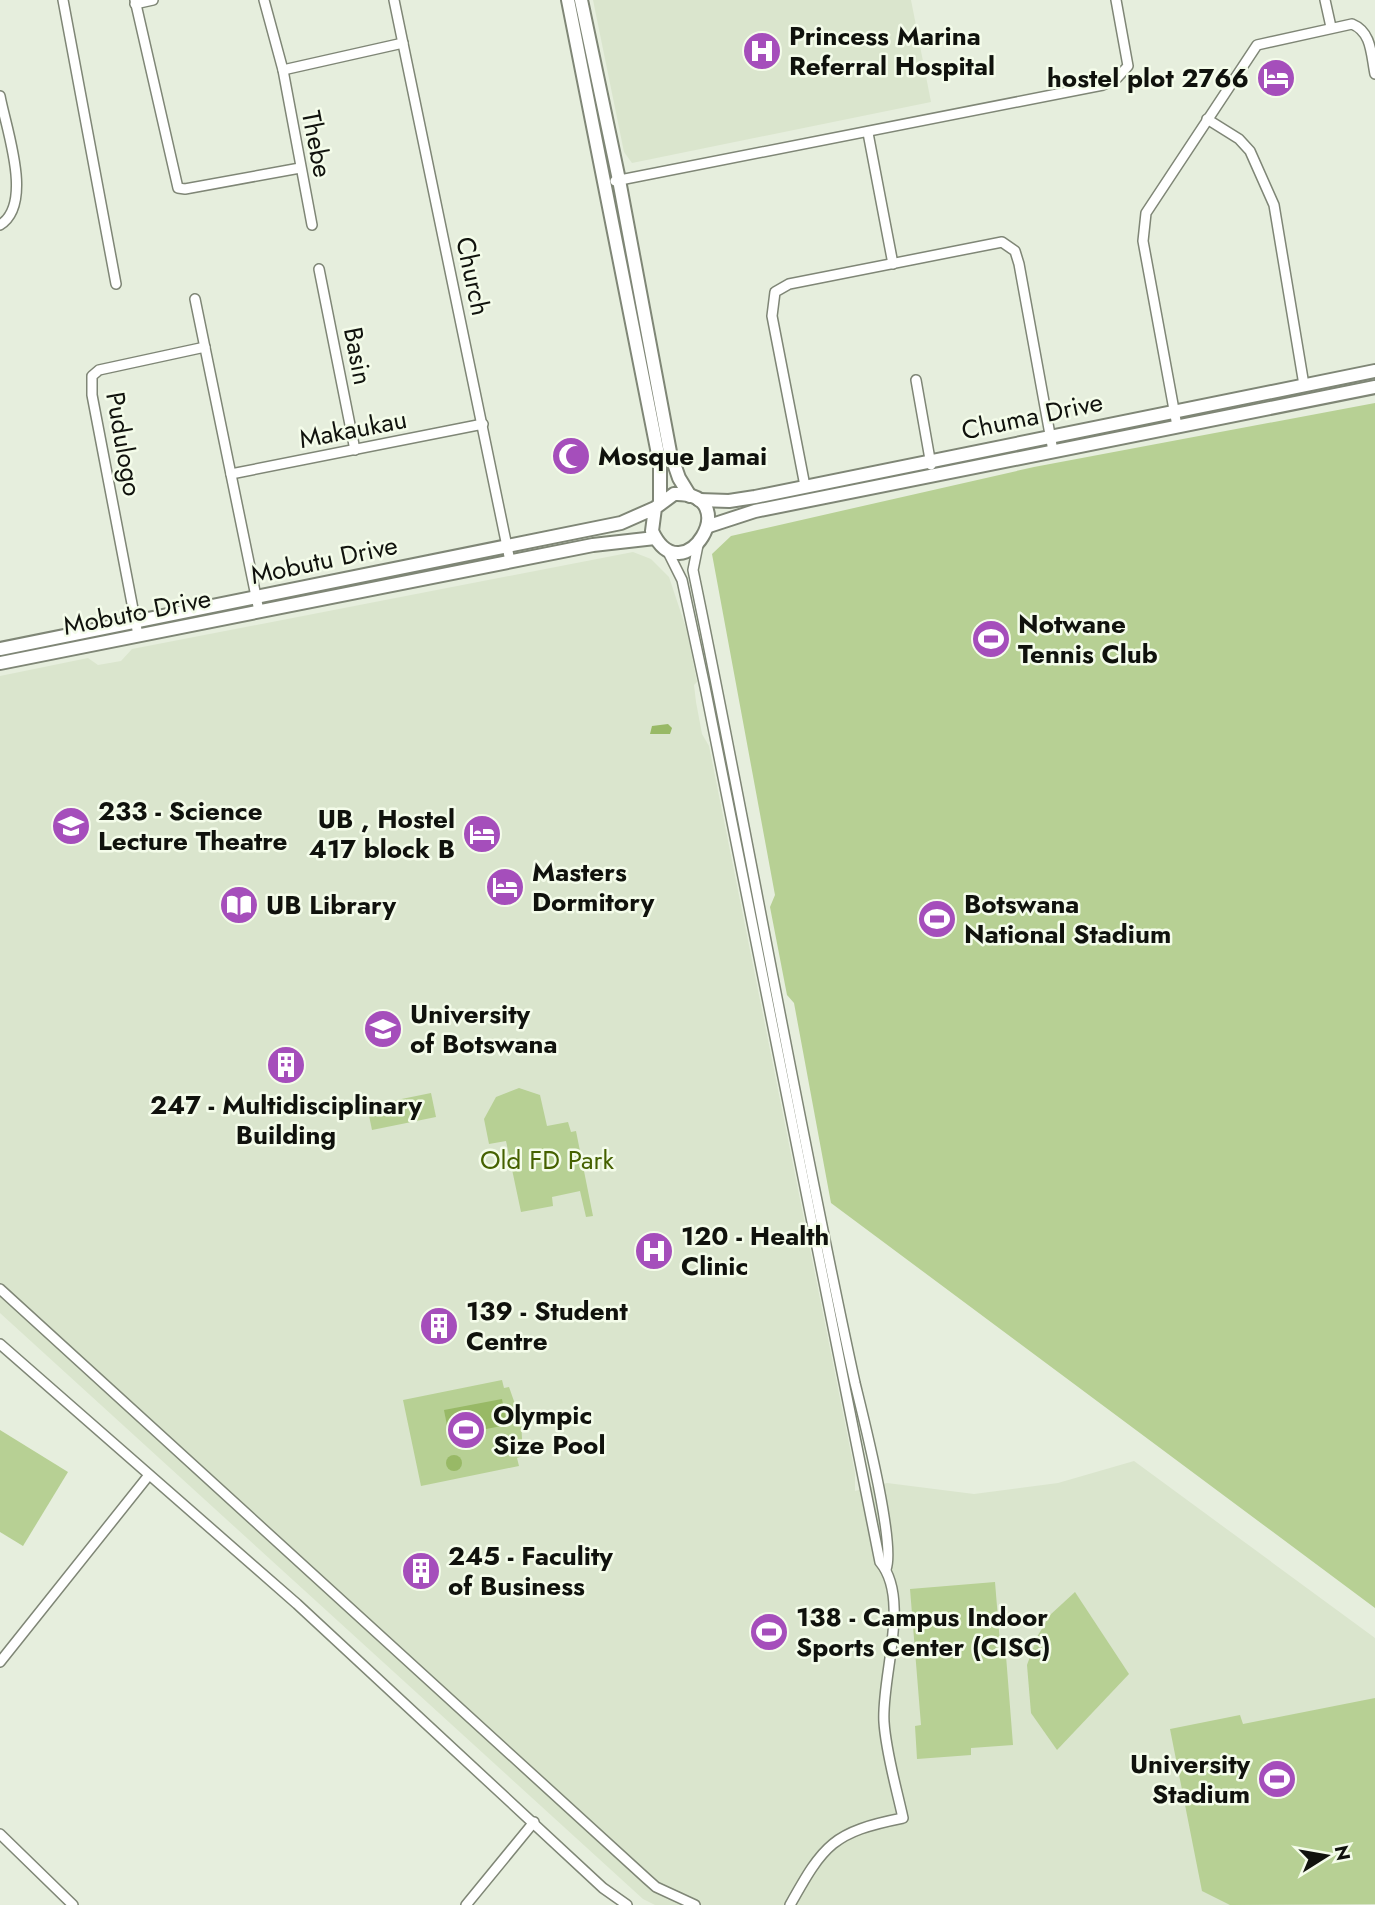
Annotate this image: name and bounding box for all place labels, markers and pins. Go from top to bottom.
place label: Princess Marina Referral Hospital [789,17,995,85]
hospital icon: Princess Marina Referral Hospital [741,30,783,72]
hotel icon: hostel plot 2766 [1255,57,1297,99]
place label: hostel plot 2766 [1047,59,1249,97]
mosque icon: Mosque Jamai [550,435,592,477]
place label: Mosque Jamai [598,437,767,475]
place label: Notwane Tennis Club [1018,605,1158,673]
sports icon: Notwane Tennis Club [970,618,1012,660]
place label: 233 - Science Lecture Theatre [98,792,288,860]
place label: UB , Hostel 417 block B [309,800,455,868]
school or university icon: 233 - Science Lecture Theatre [50,805,92,847]
hotel icon: UB , Hostel 417 block B [461,813,503,855]
place label: Masters Dormitory [532,853,655,921]
hotel icon: Masters Dormitory [484,866,526,908]
library icon: UB Library [218,884,260,926]
place label: Botswana National Stadium [964,885,1171,953]
place label: UB Library [266,886,396,924]
sports icon: Botswana National Stadium [916,898,958,940]
place label: University of Botswana [410,995,557,1063]
school or university icon: University of Botswana [362,1008,404,1050]
building icon: 247 - Multidisciplinary Building [265,1044,307,1086]
place label: 247 - Multidisciplinary Building [150,1086,423,1154]
place label: 120 - Health Clinic [681,1217,829,1285]
hospital icon: 120 - Health Clinic [633,1230,675,1272]
place label: 139 - Student Centre [466,1292,629,1360]
building icon: 139 - Student Centre [418,1305,460,1347]
place label: Olympic Size Pool [493,1396,605,1464]
sports icon: Olympic Size Pool [445,1409,487,1451]
place label: 245 - Faculity of Business [448,1537,613,1605]
building icon: 245 - Faculity of Business [400,1550,442,1592]
place label: 138 - Campus Indoor Sports Center (CISC) [796,1598,1051,1666]
sports icon: 138 - Campus Indoor Sports Center (CISC) [748,1611,790,1653]
place label: University Stadium [1130,1745,1250,1813]
sports icon: University Stadium [1256,1758,1298,1800]

